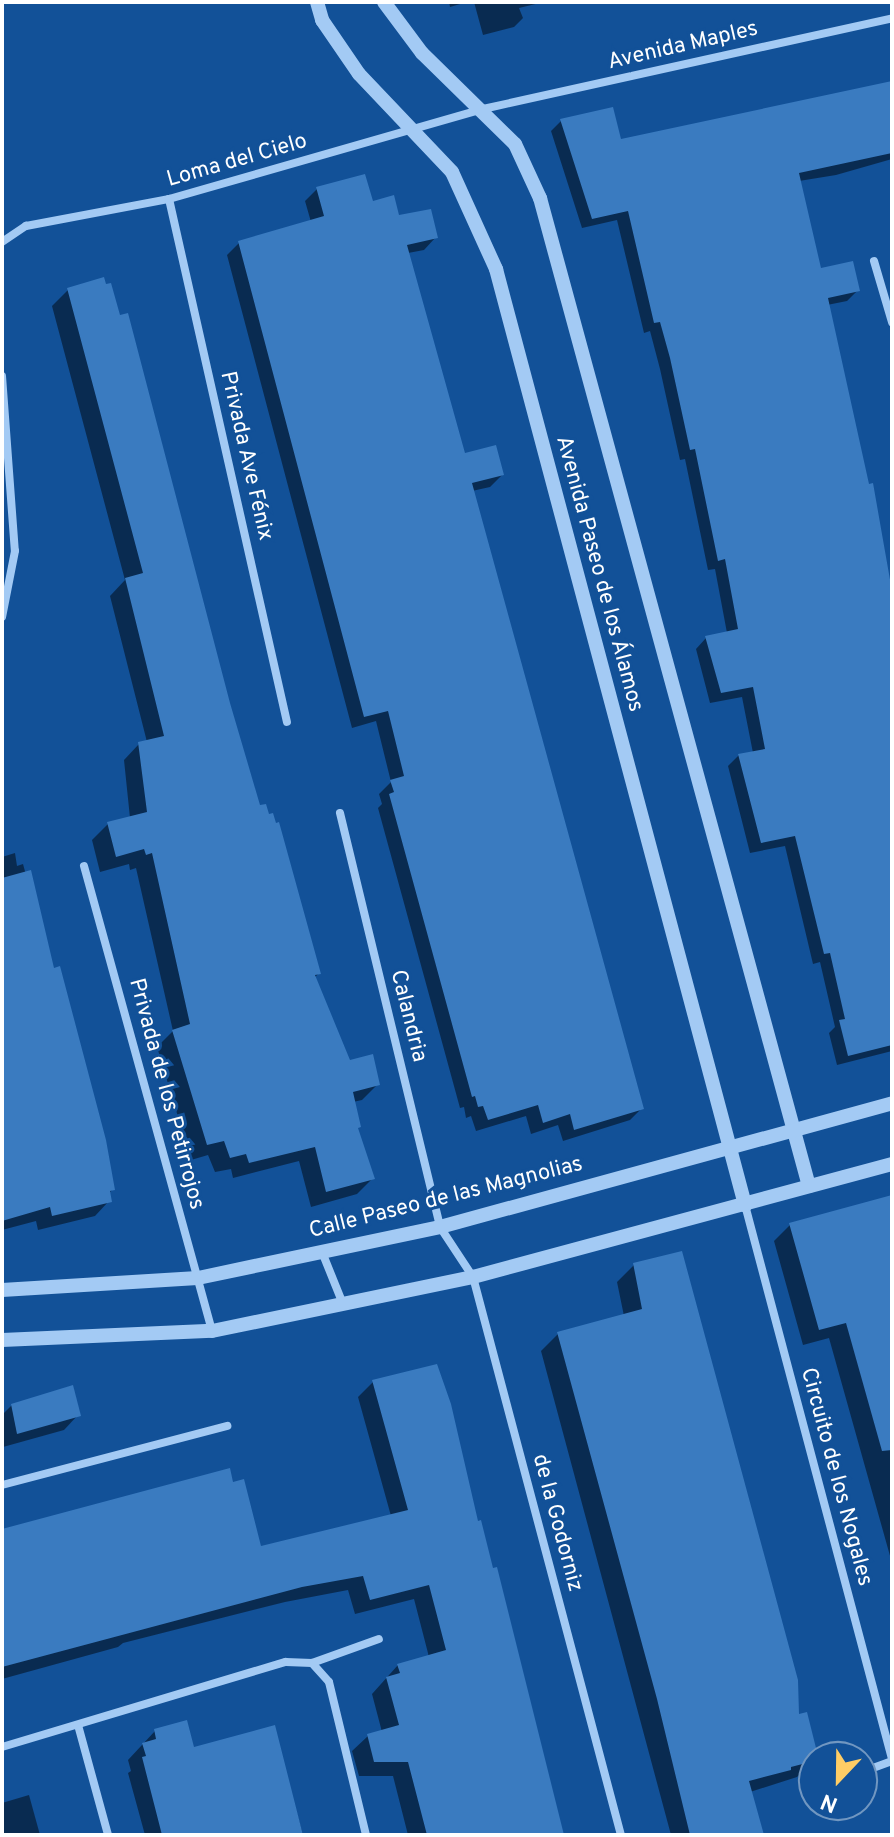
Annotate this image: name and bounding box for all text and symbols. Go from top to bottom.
street label: Avenida Maples [605,16,761,76]
street label: Loma del Cielo [164,128,310,194]
street label: Privada Ave Fénix [214,368,278,544]
street label: Avenida Paseo de los Álamos [549,433,649,715]
street label: Calandria [384,967,432,1065]
street label: Privada de los Petirrojos [122,976,210,1212]
street label: Calle Paseo de las Magnolias [306,1151,586,1245]
street label: Circuito de los Nogales [794,1365,878,1589]
street label: de la Godorniz [526,1451,588,1595]
north arrow [798,1741,878,1821]
text: N [817,1786,842,1817]

